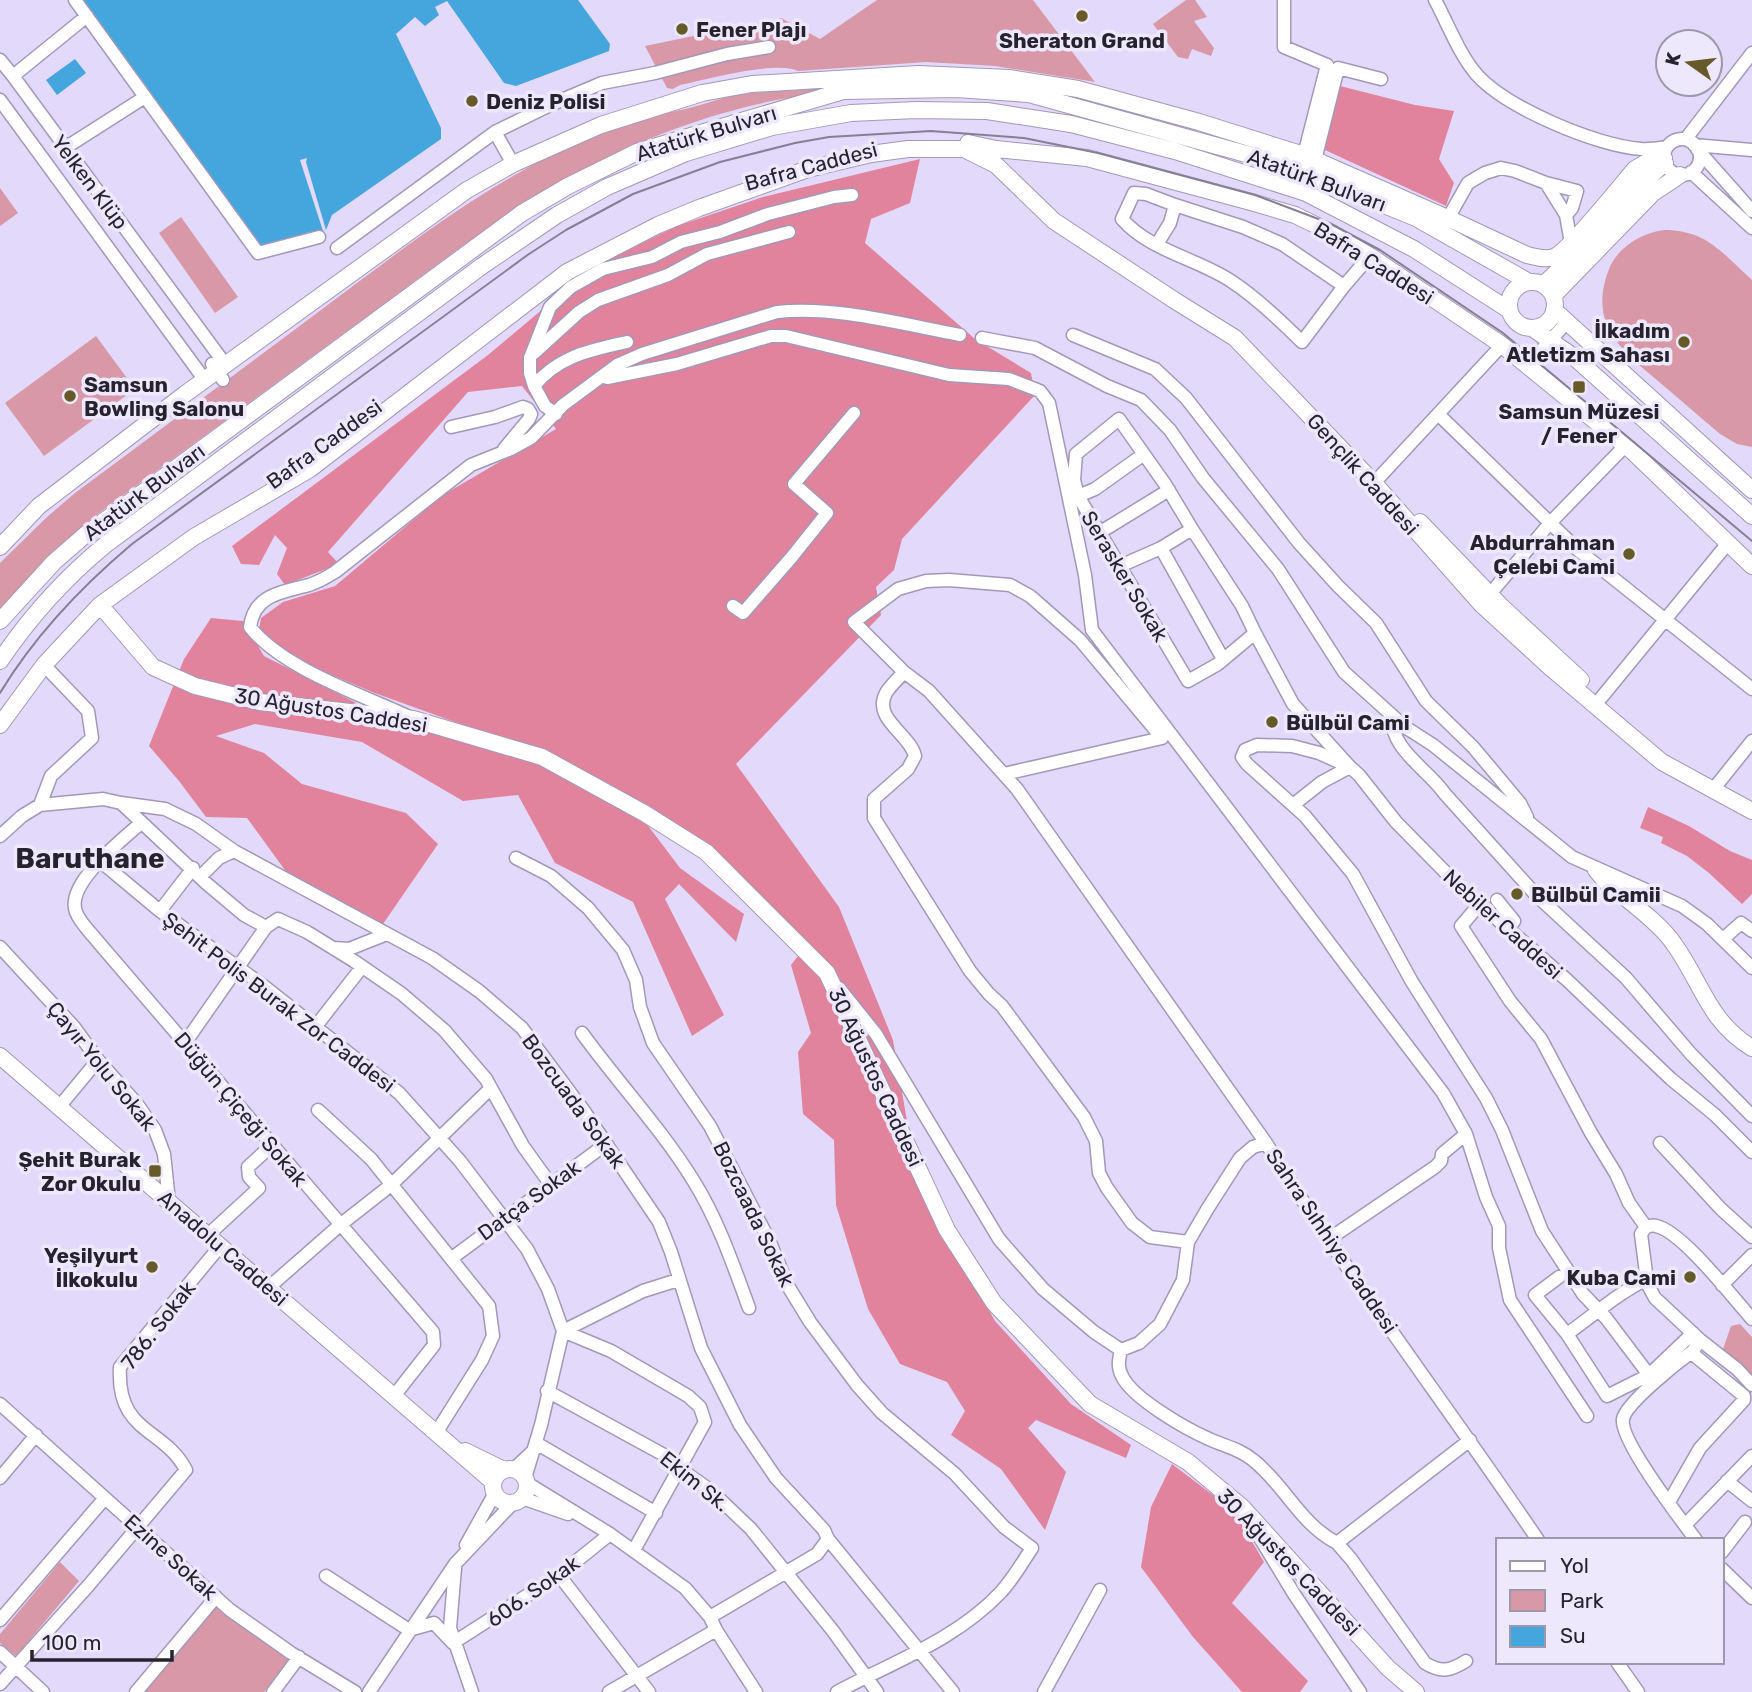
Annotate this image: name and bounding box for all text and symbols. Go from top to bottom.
marker: Sheraton Grand [1074,8,1090,24]
place label: Fener Plajı [696,17,806,42]
marker: Fener Plajı [674,21,690,37]
place label: Sheraton Grand [999,28,1165,53]
north arrow [1654,28,1724,98]
text: K [1660,50,1686,68]
place label: Deniz Polisi [486,89,606,114]
marker: Deniz Polisi [464,93,480,109]
street label: Atatürk Bulvarı [633,100,779,166]
street label: Yelken Klüp [46,130,134,234]
street label: Bafra Caddesi [742,136,880,196]
street label: Atatürk Bulvarı [1244,143,1390,217]
street label: Bafra Caddesi [1310,216,1438,310]
place label: İlkadım Atletizm Sahası [1506,318,1670,367]
marker: İlkadım Atletizm Sahası [1676,334,1692,350]
place label: Samsun Bowling Salonu [84,372,244,421]
marker: Samsun Müzesi / Fener [1571,379,1587,395]
marker: Samsun Bowling Salonu [62,388,78,404]
street label: Bafra Caddesi [262,394,386,494]
place label: Samsun Müzesi / Fener [1498,399,1660,448]
street label: Gençlik Caddesi [1302,408,1424,540]
street label: Atatürk Bulvarı [78,438,210,546]
street label: Serasker Sokak [1076,506,1174,646]
place label: Abdurrahman Çelebi Cami [1470,530,1615,579]
marker: Abdurrahman Çelebi Cami [1621,546,1637,562]
street label: 30 Ağustos Caddesi [233,682,429,738]
place label: Bülbül Cami [1286,710,1410,735]
marker: Bülbül Cami [1264,714,1280,730]
district label: Baruthane [15,842,165,875]
street label: Nebiler Caddesi [1438,864,1568,984]
place label: Bülbül Camii [1531,882,1661,907]
marker: Bülbül Camii [1509,886,1525,902]
street label: Şehit Polis Burak Zor Caddesi [158,906,400,1098]
street label: 30 Ağustos Caddesi [824,984,928,1170]
street label: Çayır Yolu Sokak [42,996,162,1136]
street label: Düğün Çiçeği Sokak [169,1027,313,1191]
street label: Bozcuada Sokak [517,1029,631,1173]
street label: Bozcaada Sokak [708,1137,800,1291]
street label: Sahra Sıhhiye Caddesi [1261,1144,1403,1338]
place label: Şehit Burak Zor Okulu [18,1147,142,1196]
street label: Datça Sokak [473,1154,585,1246]
marker: Şehit Burak Zor Okulu [147,1163,163,1179]
street label: Anadolu Caddesi [153,1185,293,1311]
place label: Yeşilyurt İlkokulu [44,1243,138,1292]
marker: Yeşilyurt İlkokulu [144,1259,160,1275]
place label: Kuba Cami [1567,1265,1676,1290]
marker: Kuba Cami [1682,1269,1698,1285]
street label: 786. Sokak [116,1276,200,1374]
street label: Ekim Sk. [655,1446,735,1516]
street label: 30 Ağustos Caddesi [1212,1483,1366,1641]
street label: Ezine Sokak [119,1509,223,1605]
legend [1496,1538,1724,1664]
street label: 606. Sokak [482,1550,584,1632]
text: Yol [1560,1553,1589,1578]
text: Park [1560,1588,1604,1613]
scale bar [32,1618,172,1662]
text: Su [1560,1623,1586,1648]
text: 100 m [42,1630,101,1655]

